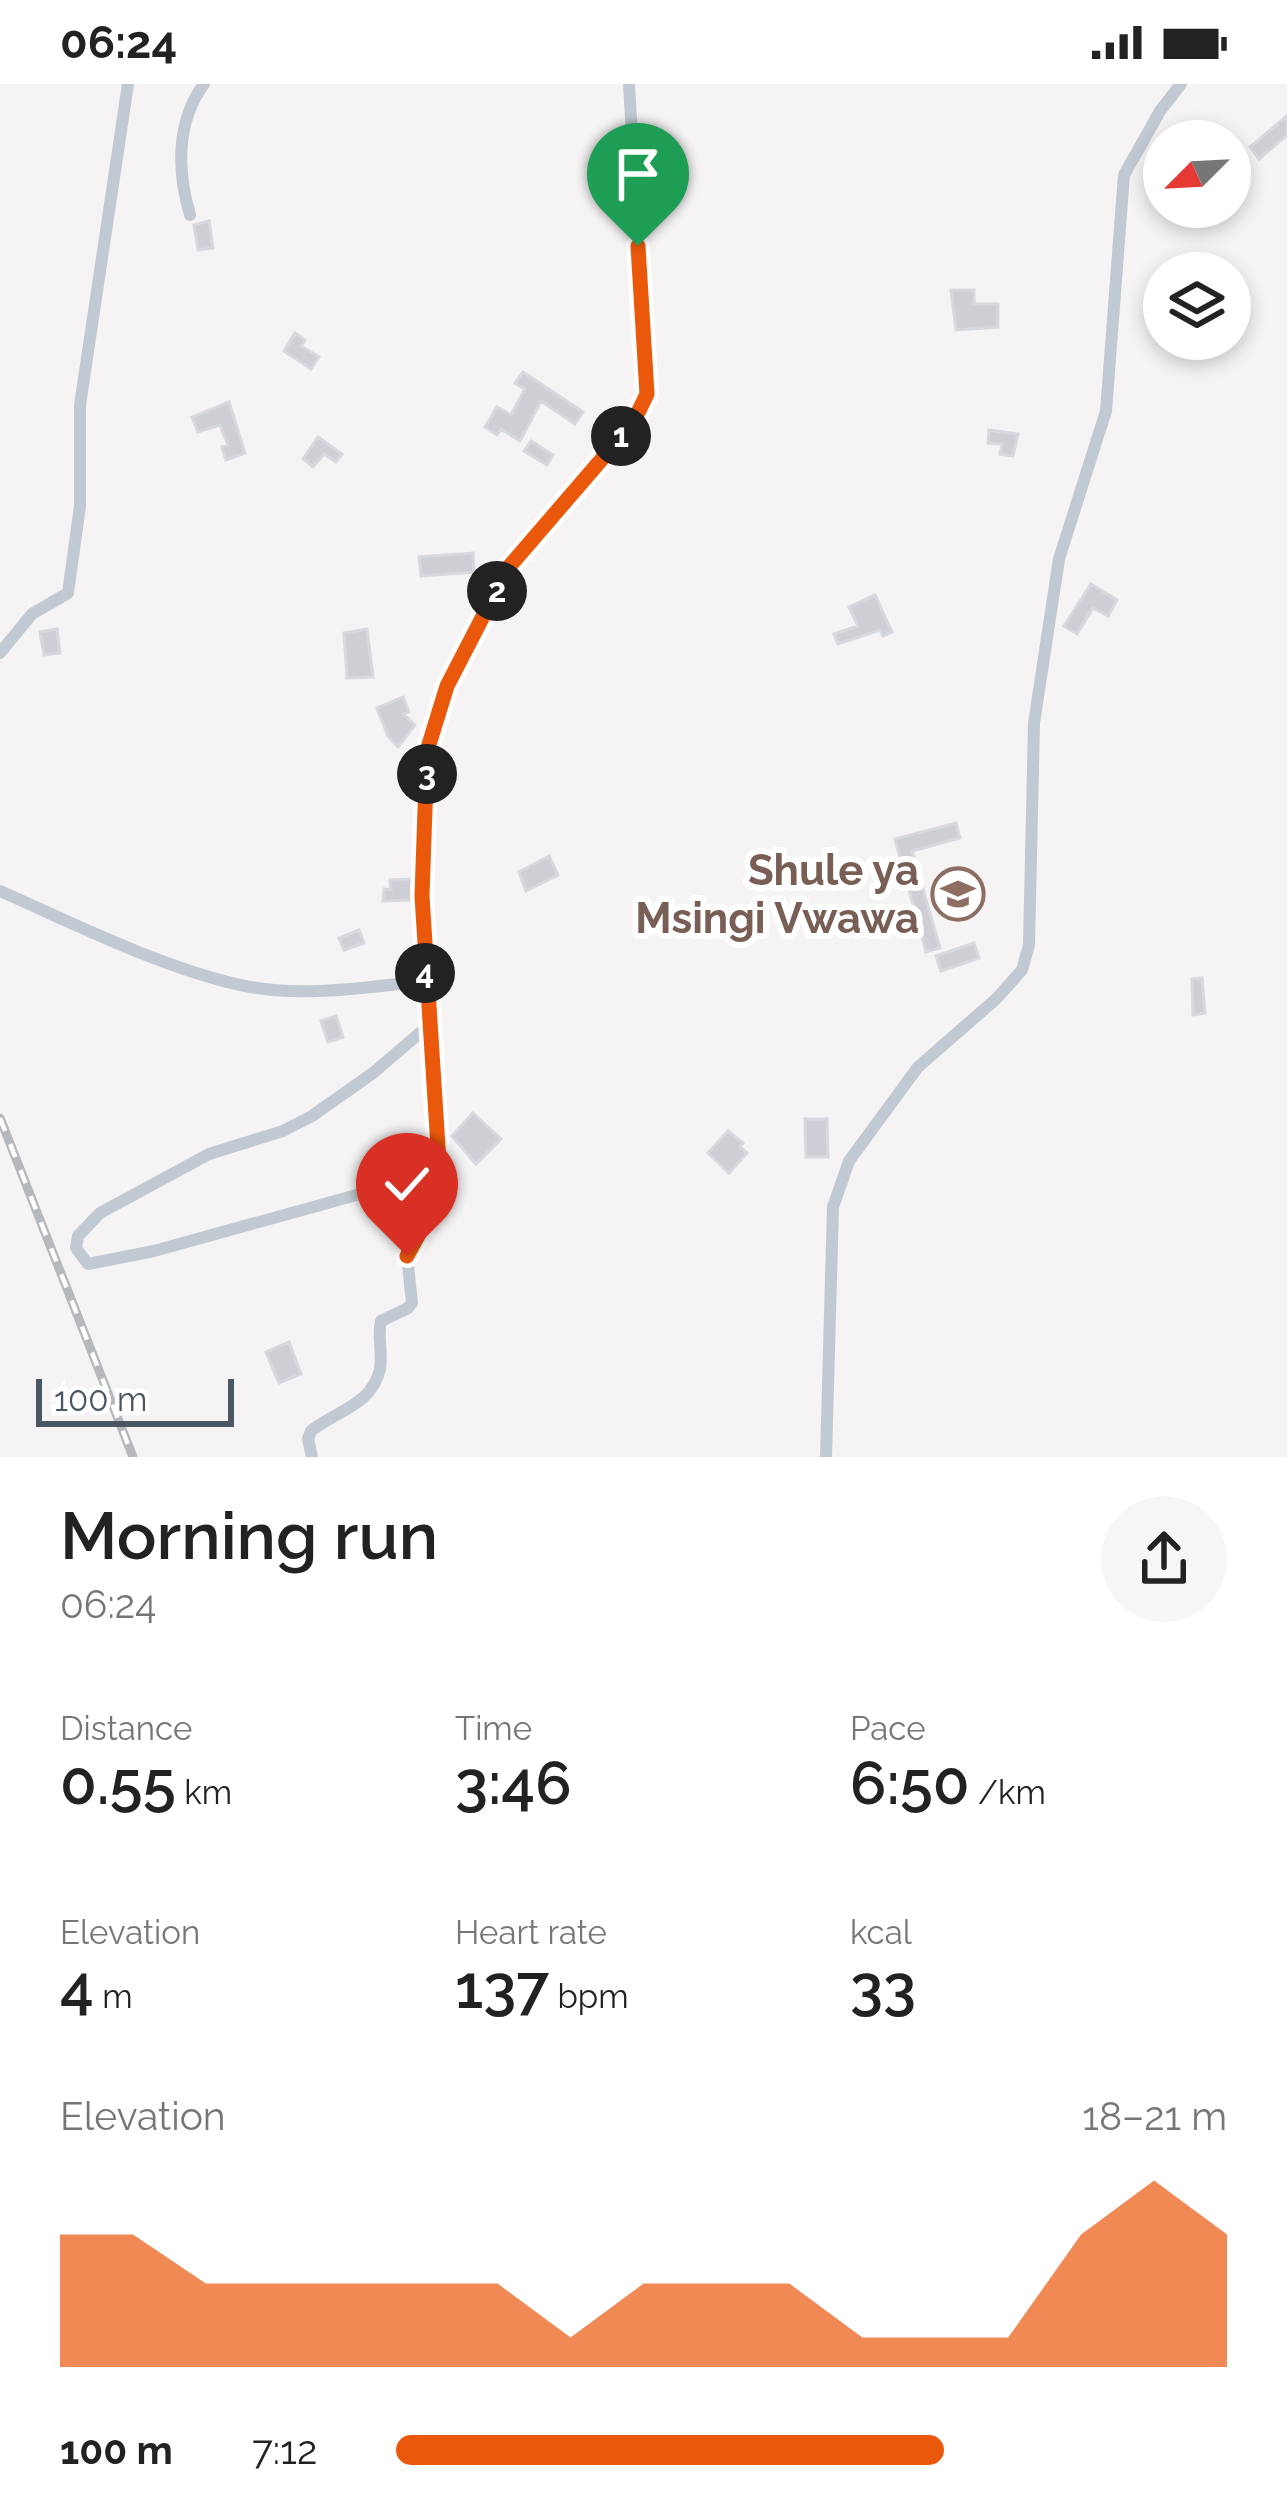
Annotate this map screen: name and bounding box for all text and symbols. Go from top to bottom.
text: 06:24 [60,16,177,69]
north arrow [1143,120,1251,228]
map controls [1143,120,1251,360]
pin [587,123,689,246]
icon: arrive [605,141,671,207]
button: layers [1143,252,1251,360]
pin: 1 [591,406,651,466]
text: 1 [613,416,629,455]
pin: 2 [467,561,527,621]
text: 2 [488,571,506,610]
pin: 3 [397,744,457,804]
text: 3 [418,754,436,793]
place label: Shule ya Msingi Vwawa [635,846,919,943]
school or university icon: Shule ya Msingi Vwawa [930,866,986,922]
pin: 4 [395,943,455,1003]
text: 4 [416,953,434,992]
pin [356,1133,458,1256]
icon: check [374,1151,440,1217]
scale bar [36,1373,234,1426]
text: 100 m [54,1380,147,1419]
button: share [1101,1496,1227,1622]
text: Morning run [60,1497,438,1574]
text: 06:24 [60,1581,156,1627]
text: Distance [60,1709,192,1748]
text: Time [455,1709,532,1748]
text: Pace [850,1709,926,1748]
text: 0.55 [60,1748,176,1818]
text: 3:46 [455,1748,572,1818]
text: 6:50 [850,1748,970,1818]
text: km [176,1773,232,1812]
text: /km [970,1773,1046,1812]
text: Elevation [60,1913,200,1952]
text: Heart rate [455,1913,607,1952]
text: kcal [850,1913,912,1952]
text: 4 [60,1952,94,2022]
text: 137 [455,1952,549,2022]
text: 33 [850,1952,916,2022]
text: m [94,1977,133,2016]
text: bpm [549,1977,629,2016]
text: Elevation [60,2093,226,2139]
text: 18–21 m [1082,2093,1227,2139]
text: 100 m [60,2427,173,2473]
text: 7:12 [252,2427,317,2473]

